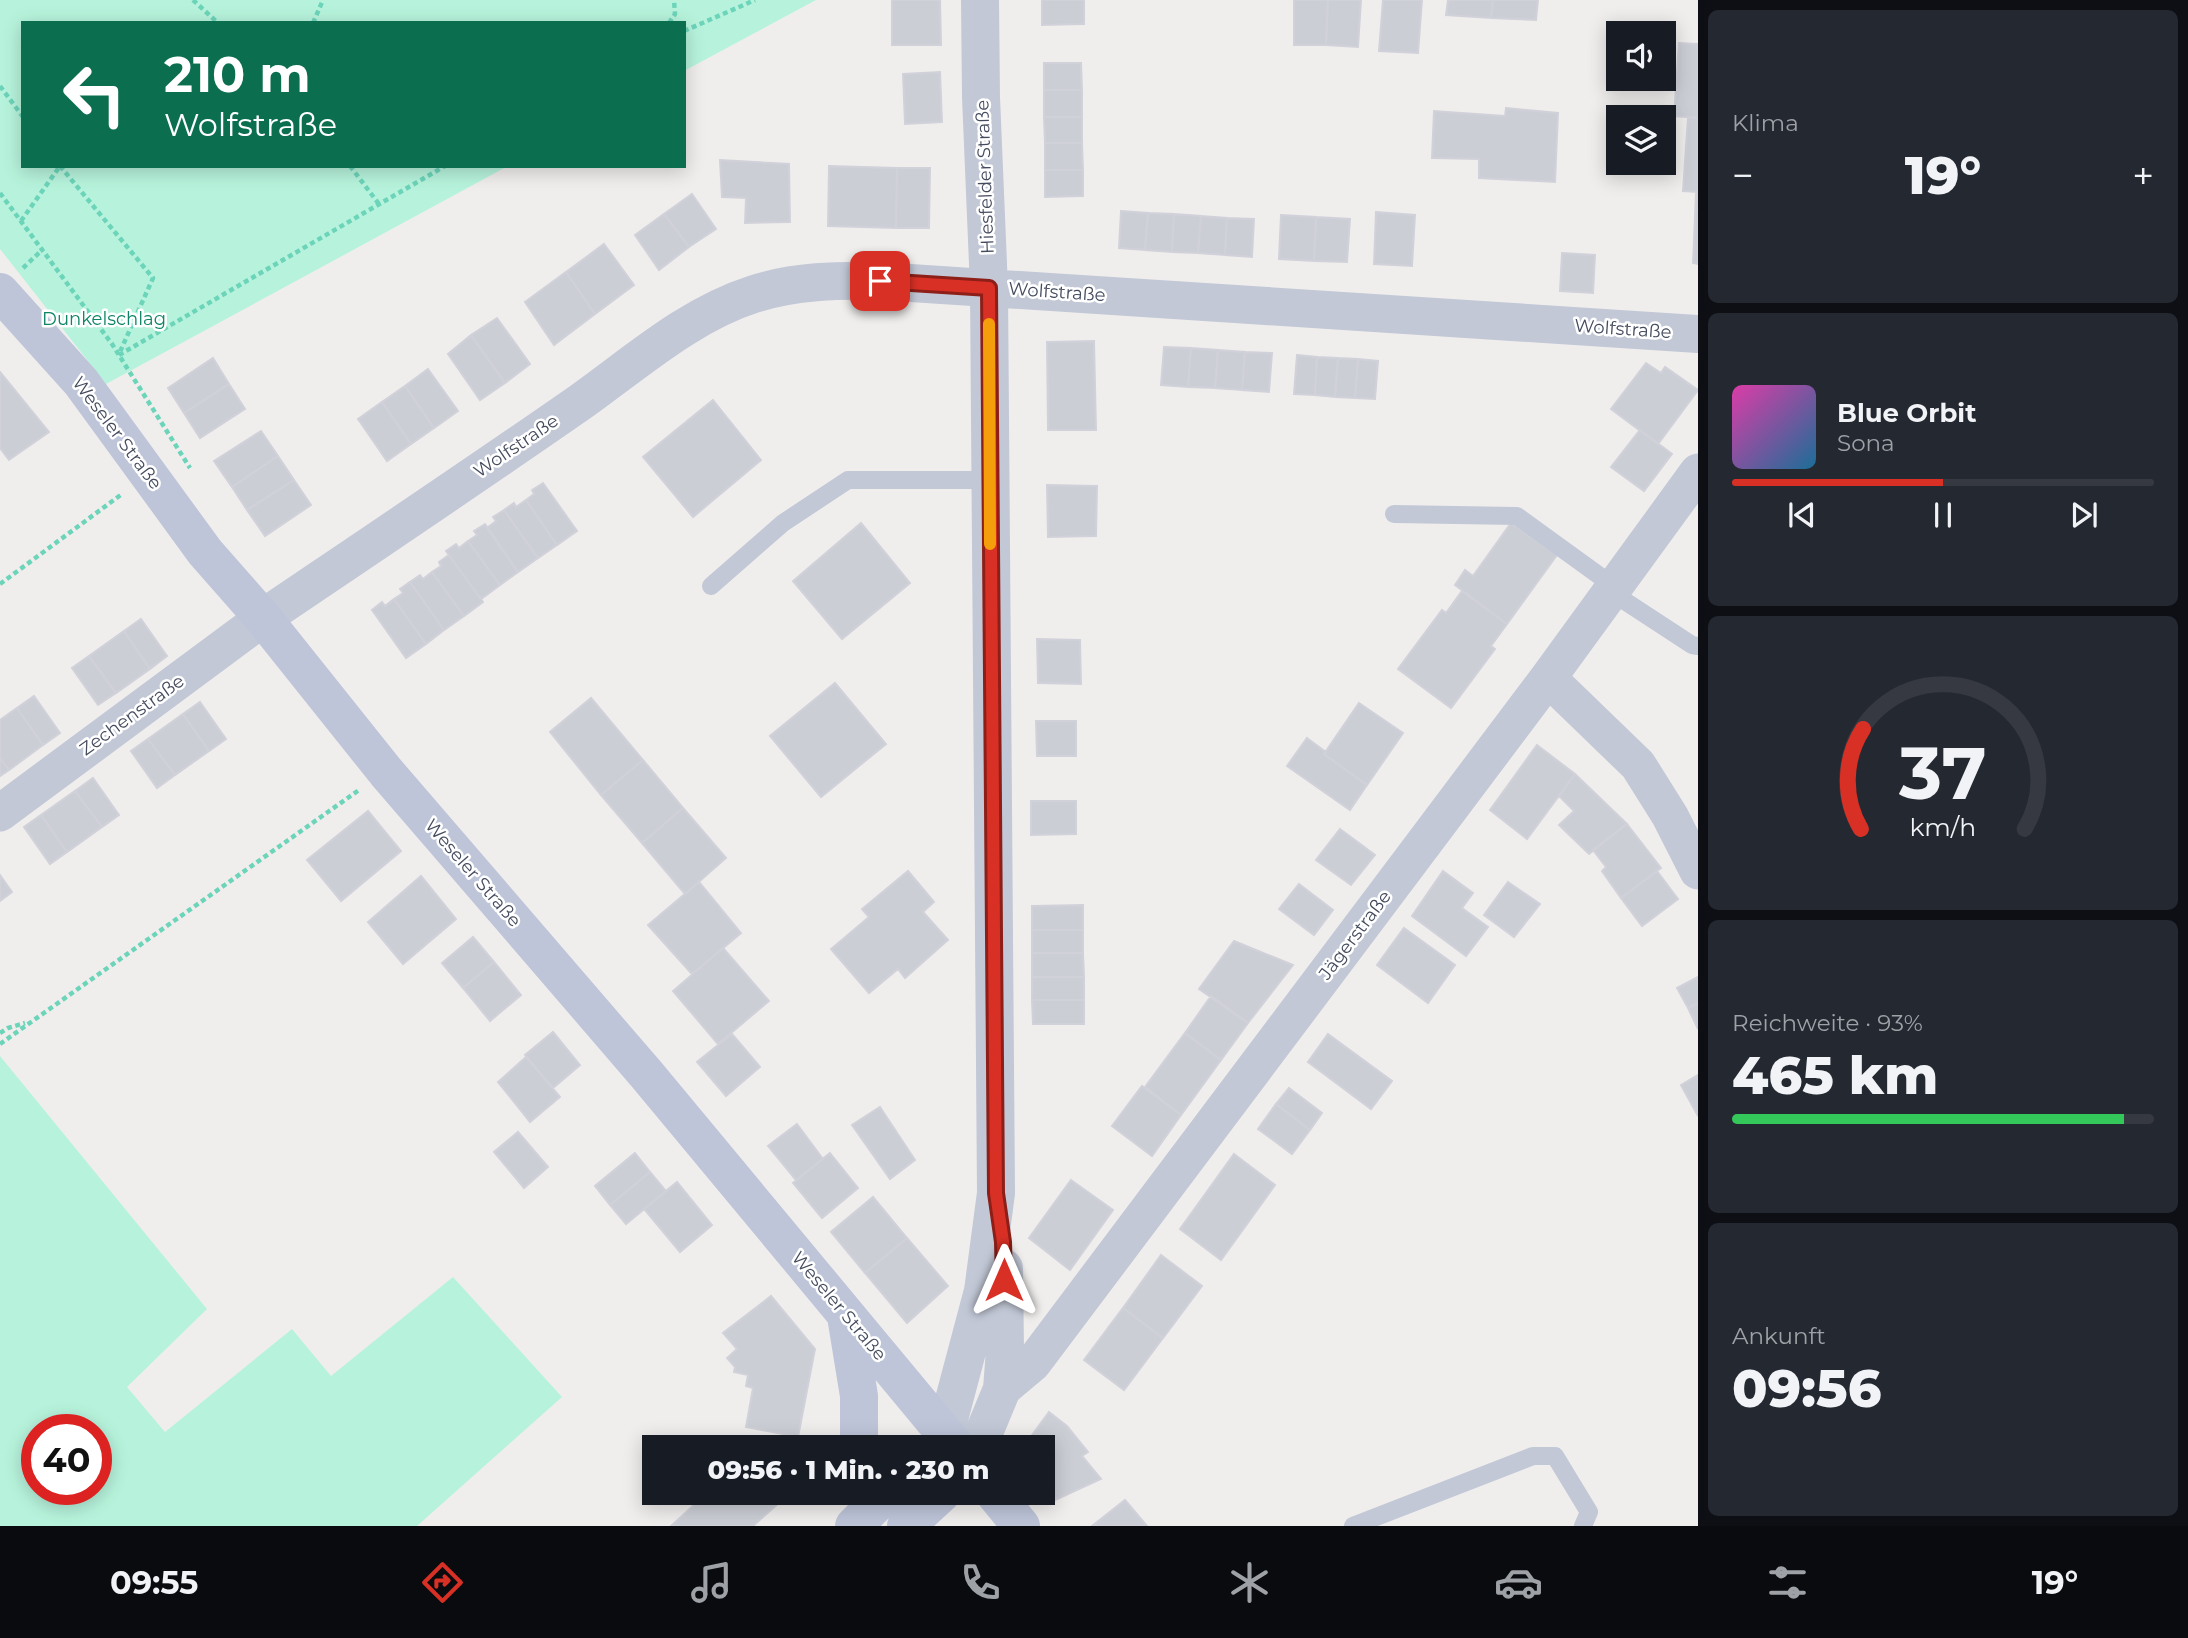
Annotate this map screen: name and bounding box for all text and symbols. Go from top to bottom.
map controls [1606,21,1676,175]
button: sound [1606,21,1676,91]
text: 210 m [164,45,311,104]
icon: left [49,49,140,140]
street label: Hiesfelder Straße [971,99,999,254]
text: Wolfstraße [164,105,337,144]
button: layers [1606,105,1676,175]
text: Klima [1732,109,1799,137]
text: 19° [1905,144,1981,207]
text: − [1732,152,1754,199]
text: + [2132,152,2154,199]
pin [850,251,910,311]
icon: arrive [861,262,899,300]
street label: Wolfstraße [1008,278,1106,306]
park label: Dunkelschlag [42,308,166,330]
street label: Wolfstraße [1574,315,1672,343]
street label: Weseler Straße [67,372,167,494]
text: Blue Orbit [1837,397,1976,429]
street label: Wolfstraße [469,410,563,482]
text: Sona [1837,429,1895,457]
icon: previous [1783,496,1821,534]
icon: pause [1924,496,1962,534]
icon: next [2065,496,2103,534]
street label: Zechenstraße [76,670,189,760]
text: 37 [1898,729,1987,817]
text: km/h [1910,812,1976,842]
street label: Weseler Straße [420,815,526,931]
street label: Jägerstraße [1314,886,1396,985]
text: Reichweite · 93% [1732,1009,1923,1037]
text: 465 km [1732,1044,1938,1107]
position arrow [967,1243,1041,1317]
street label: Weseler Straße [787,1247,891,1365]
text: Ankunft [1732,1322,1826,1350]
text: 09:56 [1732,1357,1881,1420]
speed limit sign: 40 [21,1414,112,1505]
text: 09:56 · 1 Min. · 230 m [707,1454,990,1486]
icon: directions [418,1558,467,1607]
icon: music [687,1558,736,1607]
icon: phone [956,1558,1005,1607]
icon: climate [1225,1558,1274,1607]
icon: car [1494,1558,1543,1607]
icon: filters [1763,1558,1812,1607]
text: 09:55 [110,1563,198,1602]
text: 19° [2032,1563,2078,1602]

